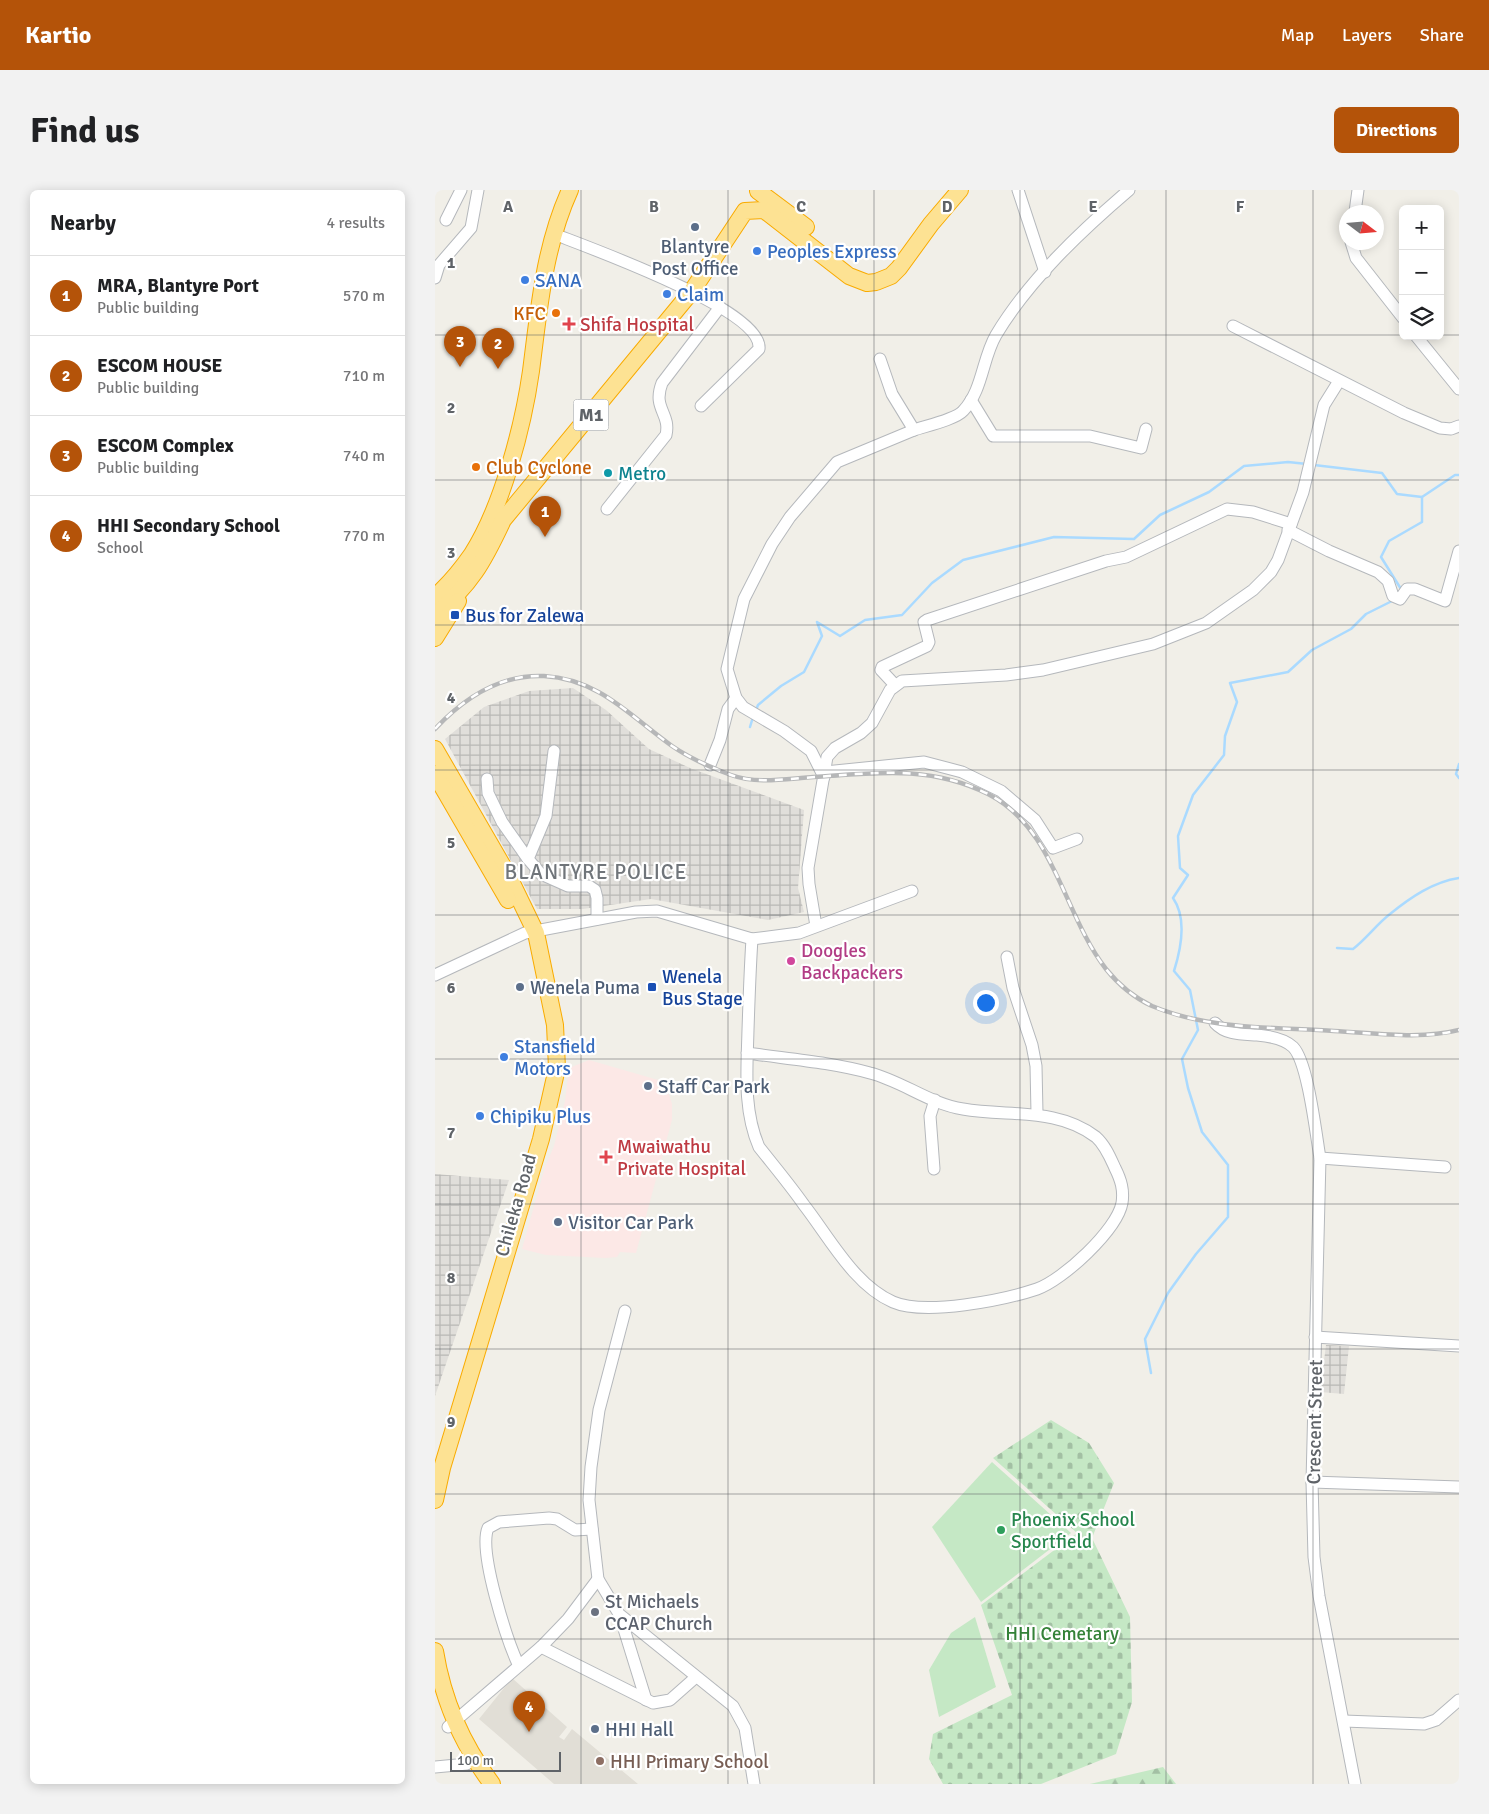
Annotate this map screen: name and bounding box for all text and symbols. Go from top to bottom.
text: Kartio [25,20,91,50]
text: Map [1281,24,1314,46]
text: Layers [1342,24,1392,46]
text: Share [1420,24,1464,46]
button: Directions [1334,107,1459,153]
text: Find us [30,109,140,152]
text: A [503,197,514,217]
text: B [649,197,659,217]
text: C [796,197,806,217]
text: D [942,197,953,217]
text: E [1088,197,1098,217]
text: F [1236,197,1245,217]
north arrow [1339,205,1384,250]
map controls [1399,205,1444,340]
button: + [1399,205,1444,250]
text: Nearby [50,210,116,236]
text: 4 results [326,213,385,233]
marker: Blantyre Post Office [689,221,701,233]
place label: Blantyre Post Office [651,235,739,281]
place label: Peoples Express [767,240,896,264]
marker: Peoples Express [751,245,763,257]
button: − [1399,250,1444,295]
text: 1 [447,253,456,273]
place label: SANA [535,269,582,293]
text: MRA, Blantyre Port [97,274,259,298]
marker: SANA [519,274,531,286]
place label: Claim [677,283,724,307]
text: 1 [62,286,70,306]
text: 570 m [343,286,385,306]
marker: Claim [661,288,673,300]
button: layers [1399,295,1444,340]
text: Public building [97,298,199,318]
place label: KFC [513,302,546,326]
marker: KFC [550,307,562,319]
place label: Shifa Hospital [580,313,694,337]
marker: Shifa Hospital [562,317,576,331]
pin: 3 [444,326,476,367]
pin: 2 [482,328,514,369]
text: ESCOM HOUSE [97,354,222,378]
text: 2 [62,366,70,386]
text: 710 m [343,366,385,386]
text: Public building [97,378,199,398]
text: 2 [447,398,455,418]
road number: M1 [573,400,609,430]
text: ESCOM Complex [97,434,234,458]
text: 3 [62,446,70,466]
text: 740 m [343,446,385,466]
place label: Club Cyclone [486,456,592,480]
text: Public building [97,458,199,478]
marker: Club Cyclone [470,461,482,473]
place label: Metro [618,462,666,486]
marker: Metro [602,467,614,479]
pin: 1 [529,496,561,537]
text: HHI Secondary School [97,514,280,538]
text: 4 [62,526,70,546]
text: 770 m [343,526,385,546]
text: School [97,538,143,558]
text: 3 [447,543,455,563]
place label: Bus for Zalewa [465,604,584,628]
marker: Bus for Zalewa [449,609,461,621]
text: 4 [447,688,456,708]
text: 5 [447,833,455,853]
district label: BLANTYRE POLICE [505,859,687,885]
place label: Doogles Backpackers [801,939,903,985]
marker: Doogles Backpackers [785,955,797,967]
place label: Wenela Bus Stage [662,965,743,1011]
place label: Wenela Puma [530,976,640,1000]
text: 6 [447,978,456,998]
marker: Wenela Puma [514,981,526,993]
marker: Wenela Bus Stage [646,981,658,993]
your location [973,990,999,1016]
place label: Stansfield Motors [514,1035,596,1081]
marker: Stansfield Motors [498,1051,510,1063]
place label: Staff Car Park [658,1075,770,1099]
marker: Staff Car Park [642,1080,654,1092]
place label: Chipiku Plus [490,1105,591,1129]
marker: Chipiku Plus [474,1110,486,1122]
text: 7 [447,1123,456,1143]
place label: Mwaiwathu Private Hospital [617,1135,746,1181]
marker: Mwaiwathu Private Hospital [599,1150,613,1164]
street label: Chileka Road [490,1151,542,1259]
place label: Visitor Car Park [568,1211,694,1235]
marker: Visitor Car Park [552,1216,564,1228]
text: 8 [447,1268,456,1288]
street label: Crescent Street [1302,1359,1328,1485]
text: 9 [447,1412,456,1432]
place label: Phoenix School Sportfield [1011,1508,1135,1554]
marker: Phoenix School Sportfield [995,1524,1007,1536]
place label: St Michaels CCAP Church [605,1590,713,1636]
marker: St Michaels CCAP Church [589,1606,601,1618]
park label: HHI Cemetary [1005,1622,1119,1646]
pin: 4 [513,1691,545,1732]
place label: HHI Hall [605,1718,674,1742]
marker: HHI Hall [589,1723,601,1735]
scale bar [450,1749,561,1772]
place label: HHI Primary School [610,1750,769,1774]
text: 100 m [457,1752,494,1769]
marker: HHI Primary School [594,1755,606,1767]

